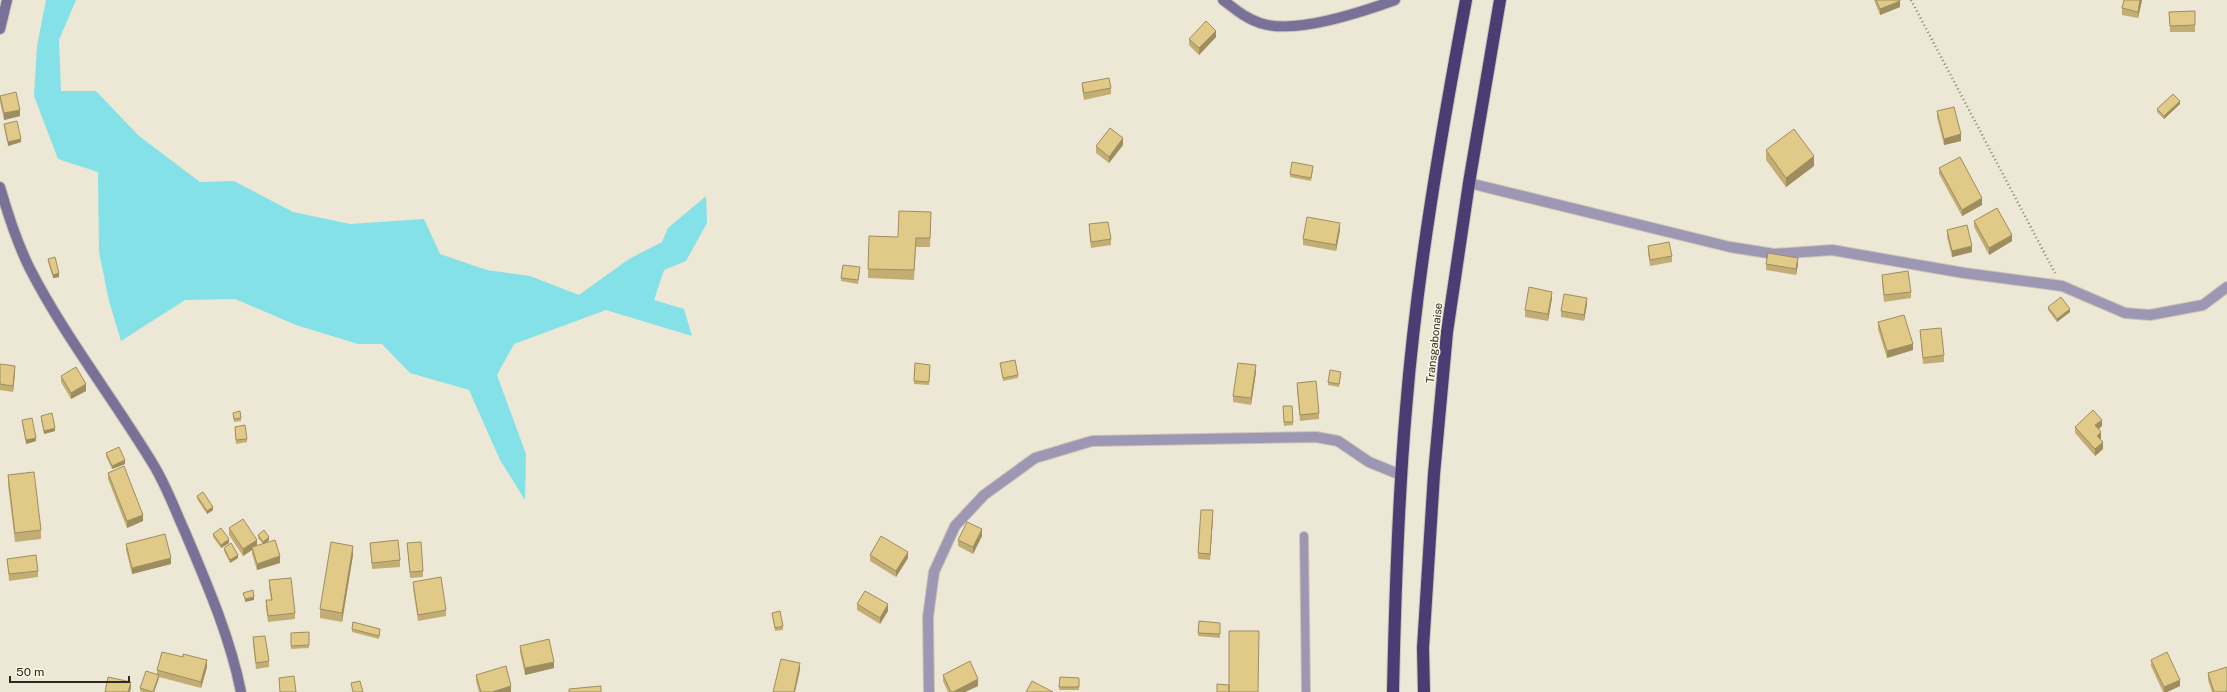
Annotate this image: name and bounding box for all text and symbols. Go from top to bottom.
street label: Transgabonaise [1424,302,1444,384]
scale bar [10,658,129,684]
text: 50 m [16,665,44,679]

